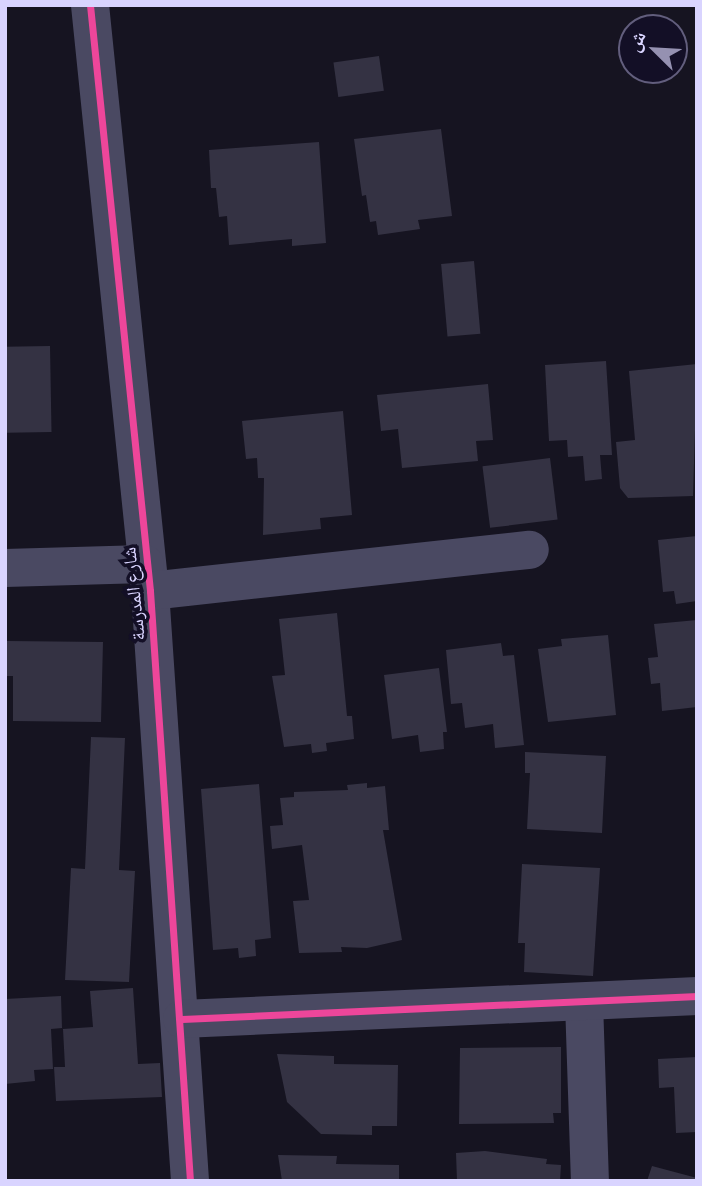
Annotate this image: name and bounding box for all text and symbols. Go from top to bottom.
north arrow [618,14,688,84]
text: ش [621,27,650,55]
street label: شارع المدرسة [117,546,149,642]

